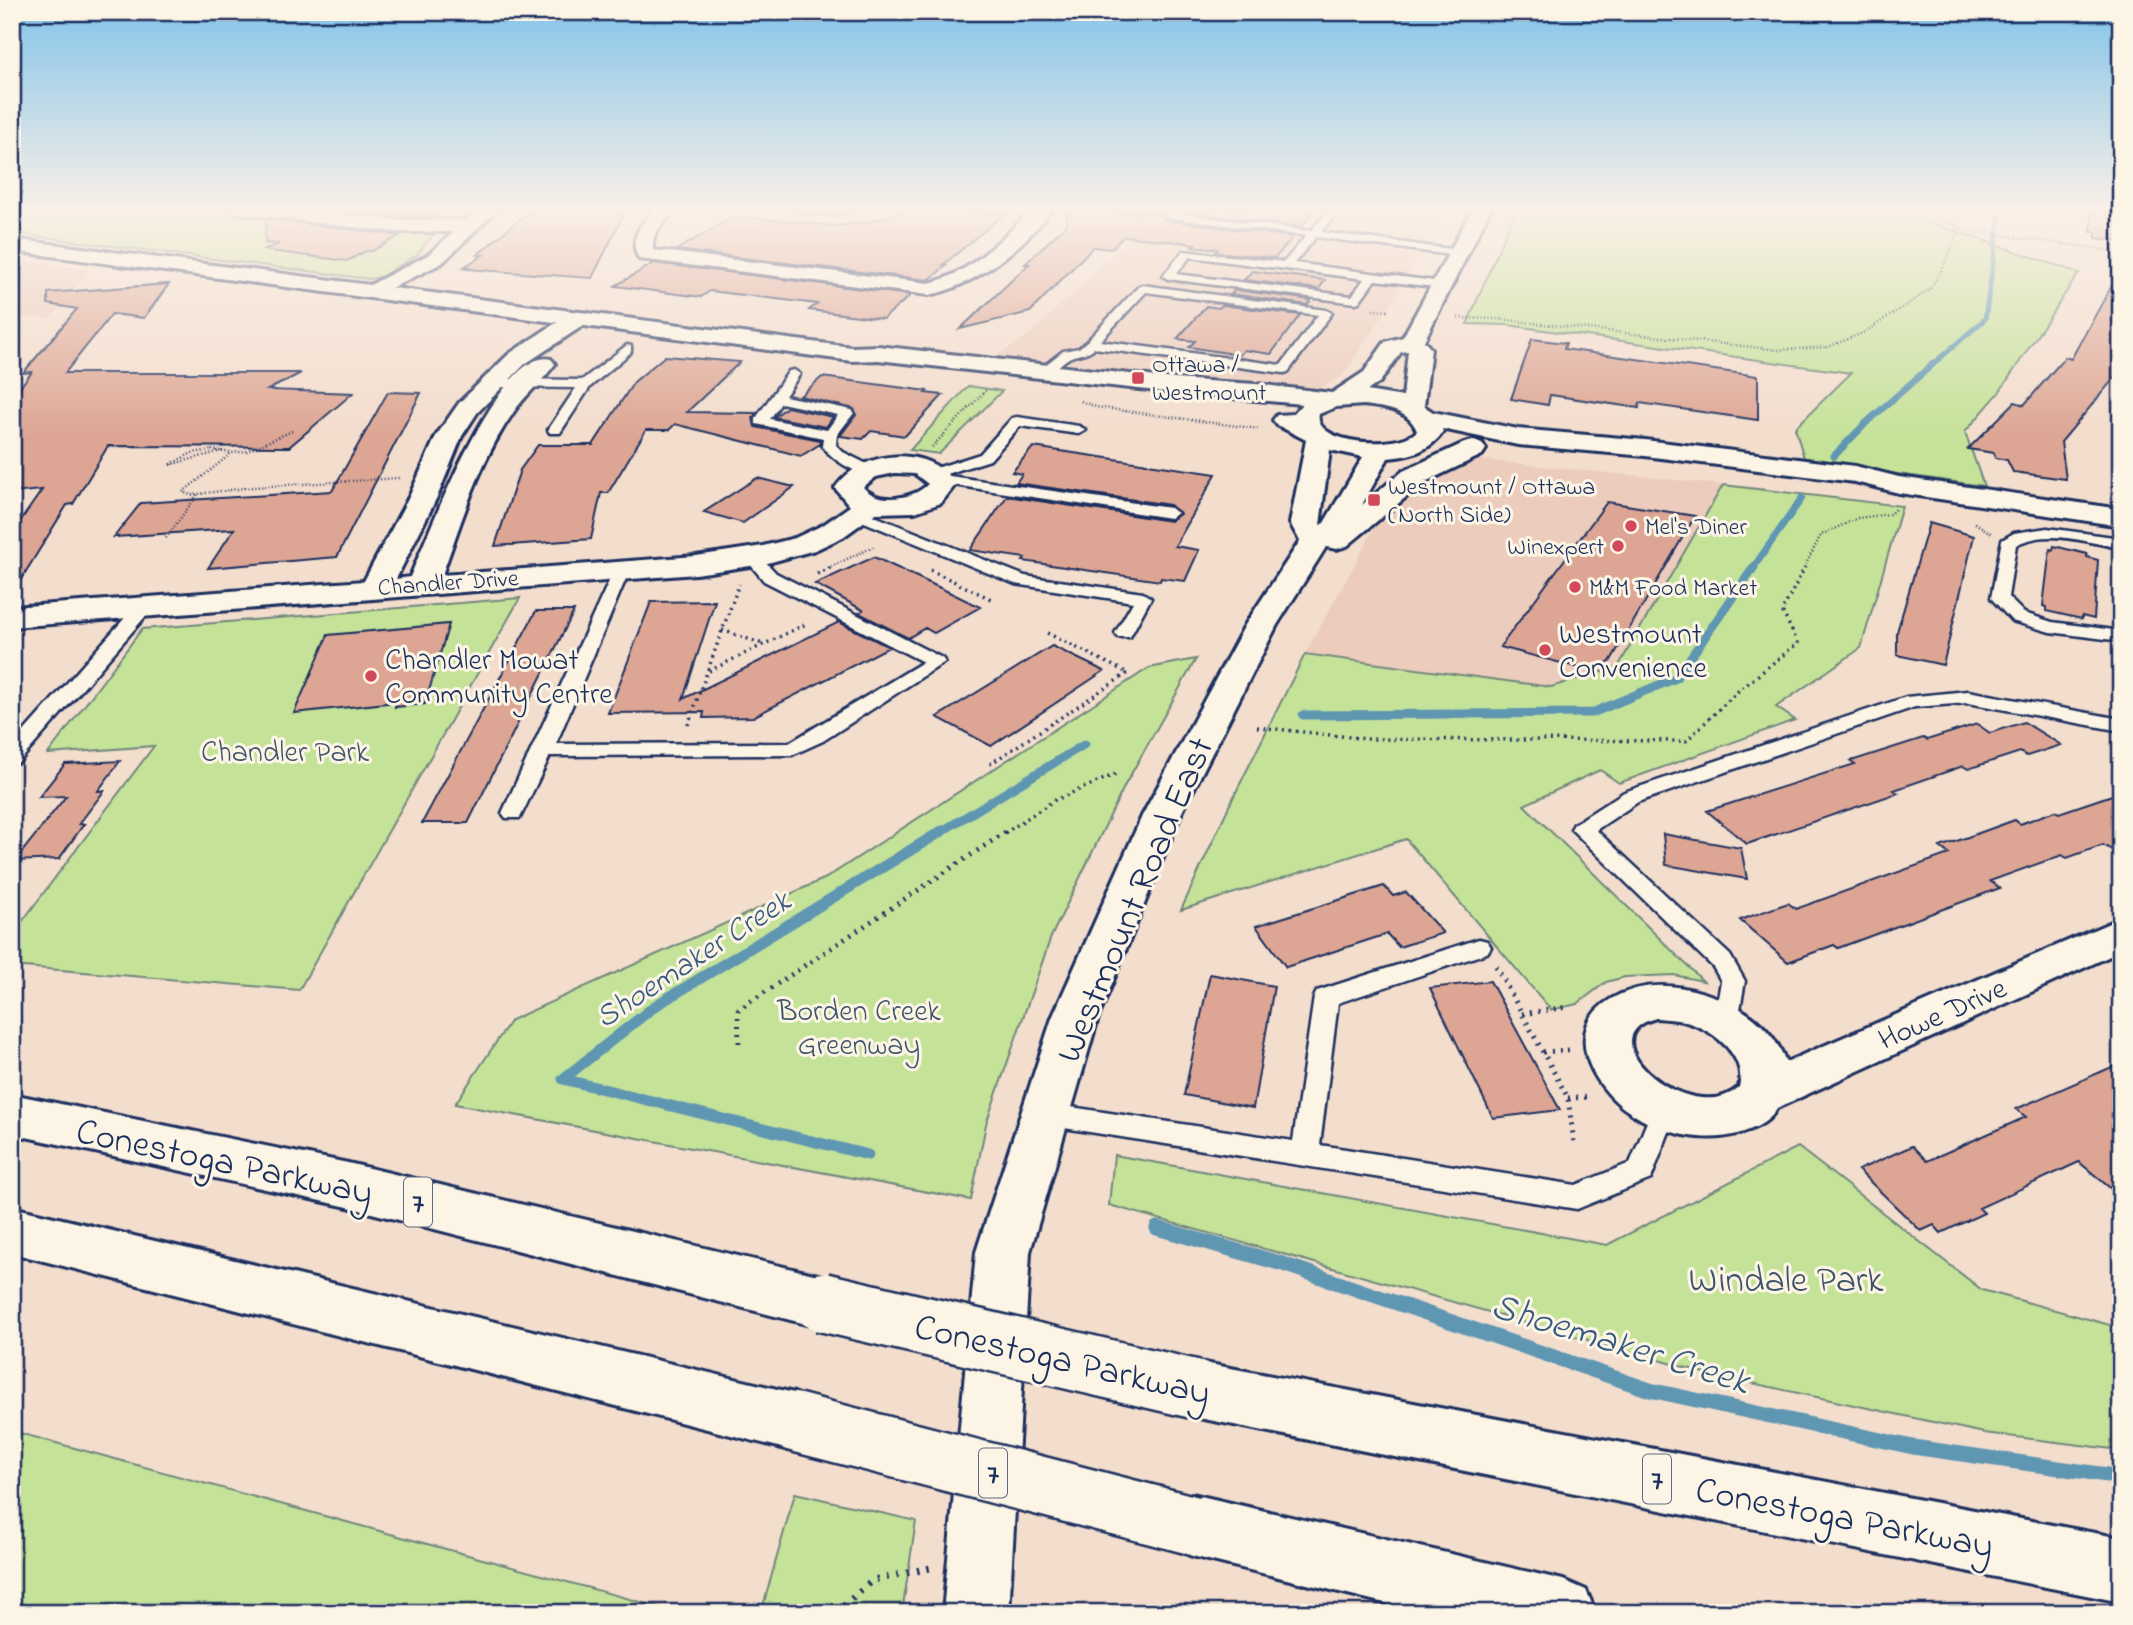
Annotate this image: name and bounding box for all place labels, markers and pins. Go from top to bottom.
place label: Ottawa / Westmount [1152,349,1266,412]
marker: Ottawa / Westmount [1130,370,1146,386]
place label: Westmount / Ottawa (North Side) [1388,471,1595,534]
marker: Westmount / Ottawa (North Side) [1366,492,1382,508]
place label: Mel's Diner [1645,511,1748,546]
marker: Mel's Diner [1623,518,1639,534]
place label: Winexpert [1507,531,1604,566]
marker: Winexpert [1610,538,1626,554]
place label: M&M Food Market [1589,572,1757,607]
marker: M&M Food Market [1567,579,1583,595]
place label: Westmount Convenience [1559,614,1708,692]
place label: Chandler Mowat Community Centre [385,640,613,718]
marker: Westmount Convenience [1537,642,1553,658]
marker: Chandler Mowat Community Centre [363,668,379,684]

